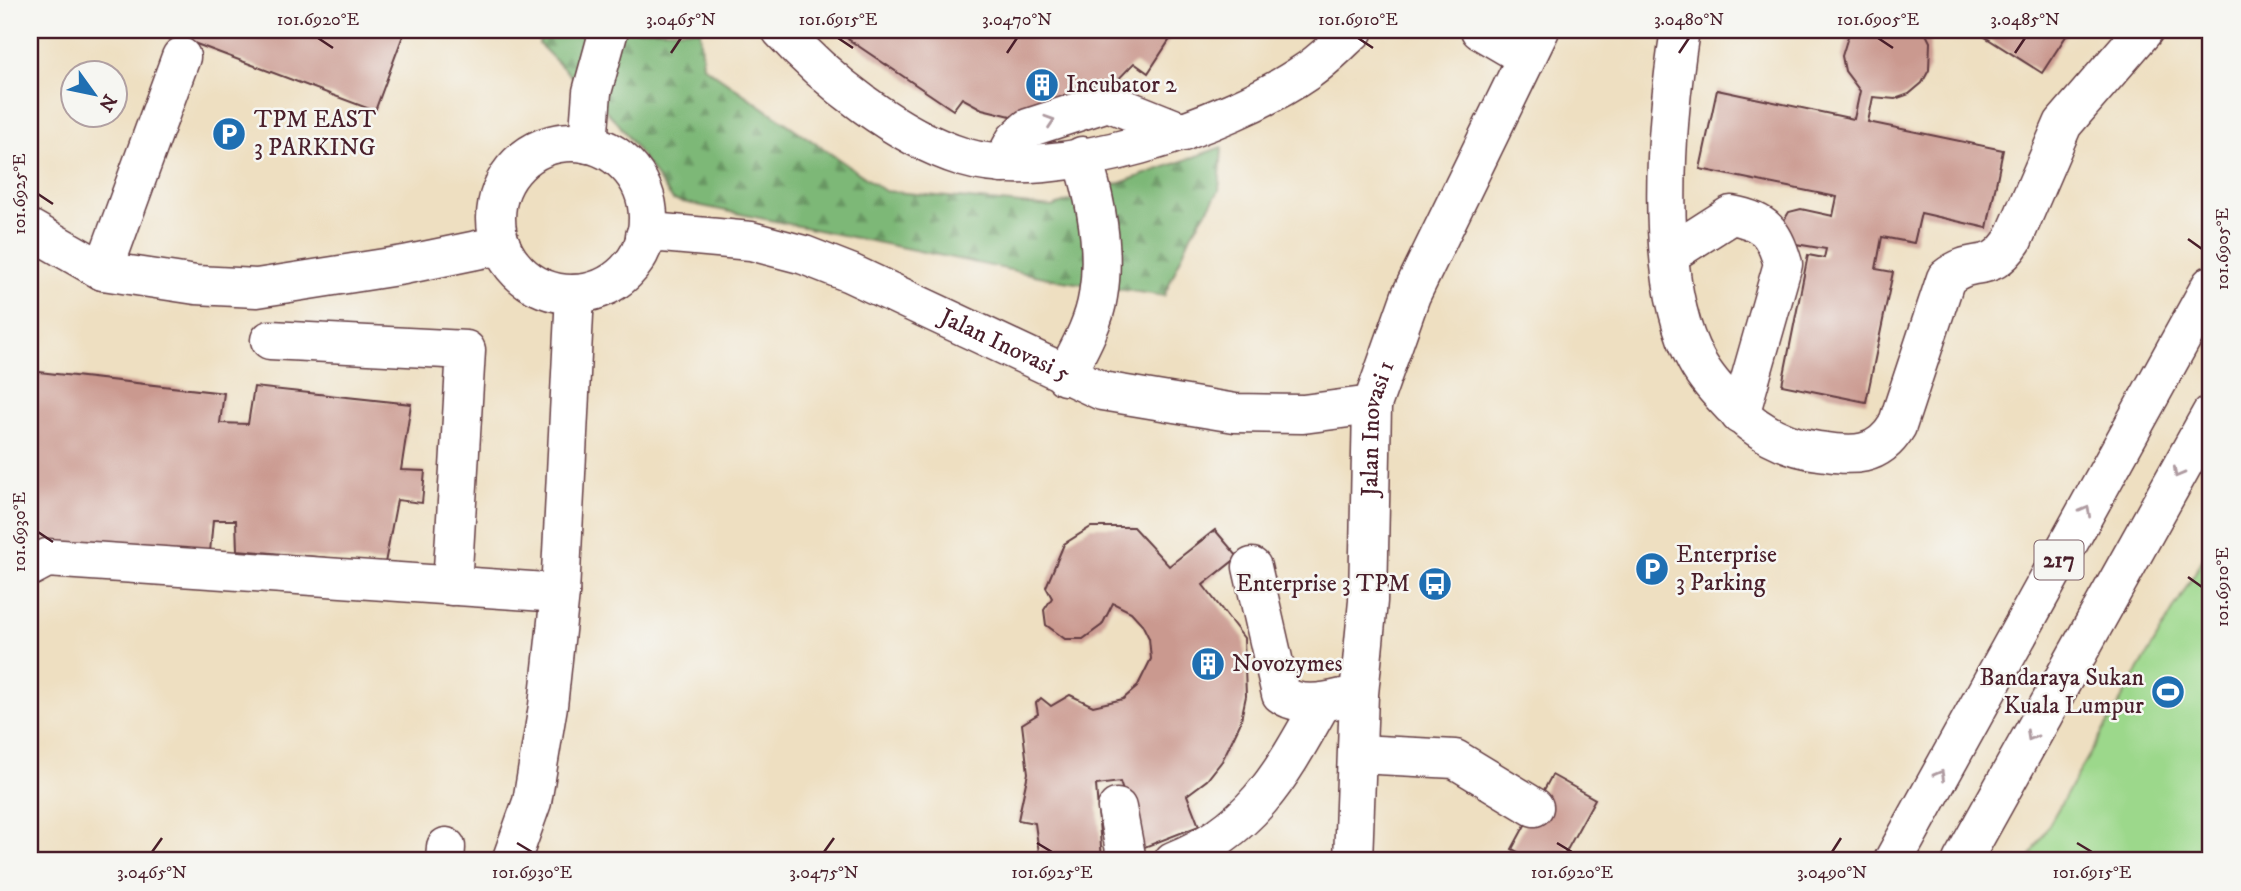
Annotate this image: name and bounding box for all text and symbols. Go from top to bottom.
text: 101.6920°E [277,9,359,31]
text: 3.0465°N [646,9,716,31]
text: 101.6915°E [798,9,878,31]
text: 3.0470°N [982,9,1052,31]
text: 101.6910°E [1318,9,1398,31]
text: 3.0480°N [1654,9,1724,31]
text: 101.6905°E [1837,9,1920,31]
text: 3.0485°N [1990,9,2060,31]
north arrow [60,60,130,130]
building icon: Incubator 2 [1023,66,1061,104]
place label: Incubator 2 [1066,70,1177,100]
text: N [93,90,121,116]
place label: TPM EAST 3 PARKING [254,105,376,163]
one-way arrow [1043,114,1055,129]
parking icon: TPM EAST 3 PARKING [210,115,248,153]
text: 101.6925°E [9,153,31,235]
text: 101.6905°E [2212,207,2234,290]
street label: Jalan Inovasi 5 [933,301,1075,389]
street label: Jalan Inovasi 1 [1355,357,1402,499]
one-way arrow [2173,466,2186,479]
text: 101.6930°E [9,492,31,572]
one-way arrow [2078,506,2091,519]
place label: Enterprise 3 Parking [1676,540,1777,598]
road number: 217 [2035,540,2084,580]
text: 101.6910°E [2212,547,2234,627]
parking icon: Enterprise 3 Parking [1633,550,1671,588]
bus stop icon: Enterprise 3 TPM [1416,565,1454,603]
place label: Enterprise 3 TPM [1236,569,1410,599]
building icon: Novozymes [1189,645,1227,683]
place label: Novozymes [1232,649,1343,679]
place label: Bandaraya Sukan Kuala Lumpur [1979,663,2144,721]
sports icon: Bandaraya Sukan Kuala Lumpur [2149,673,2187,711]
one-way arrow [2026,729,2039,742]
one-way arrow [1932,770,1945,782]
text: 3.0465°N [117,862,187,884]
text: 101.6930°E [492,862,572,884]
text: 3.0475°N [789,862,859,884]
text: 101.6925°E [1011,862,1093,884]
text: 101.6920°E [1531,862,1613,884]
text: 3.0490°N [1797,862,1867,884]
text: 101.6915°E [2052,862,2132,884]

